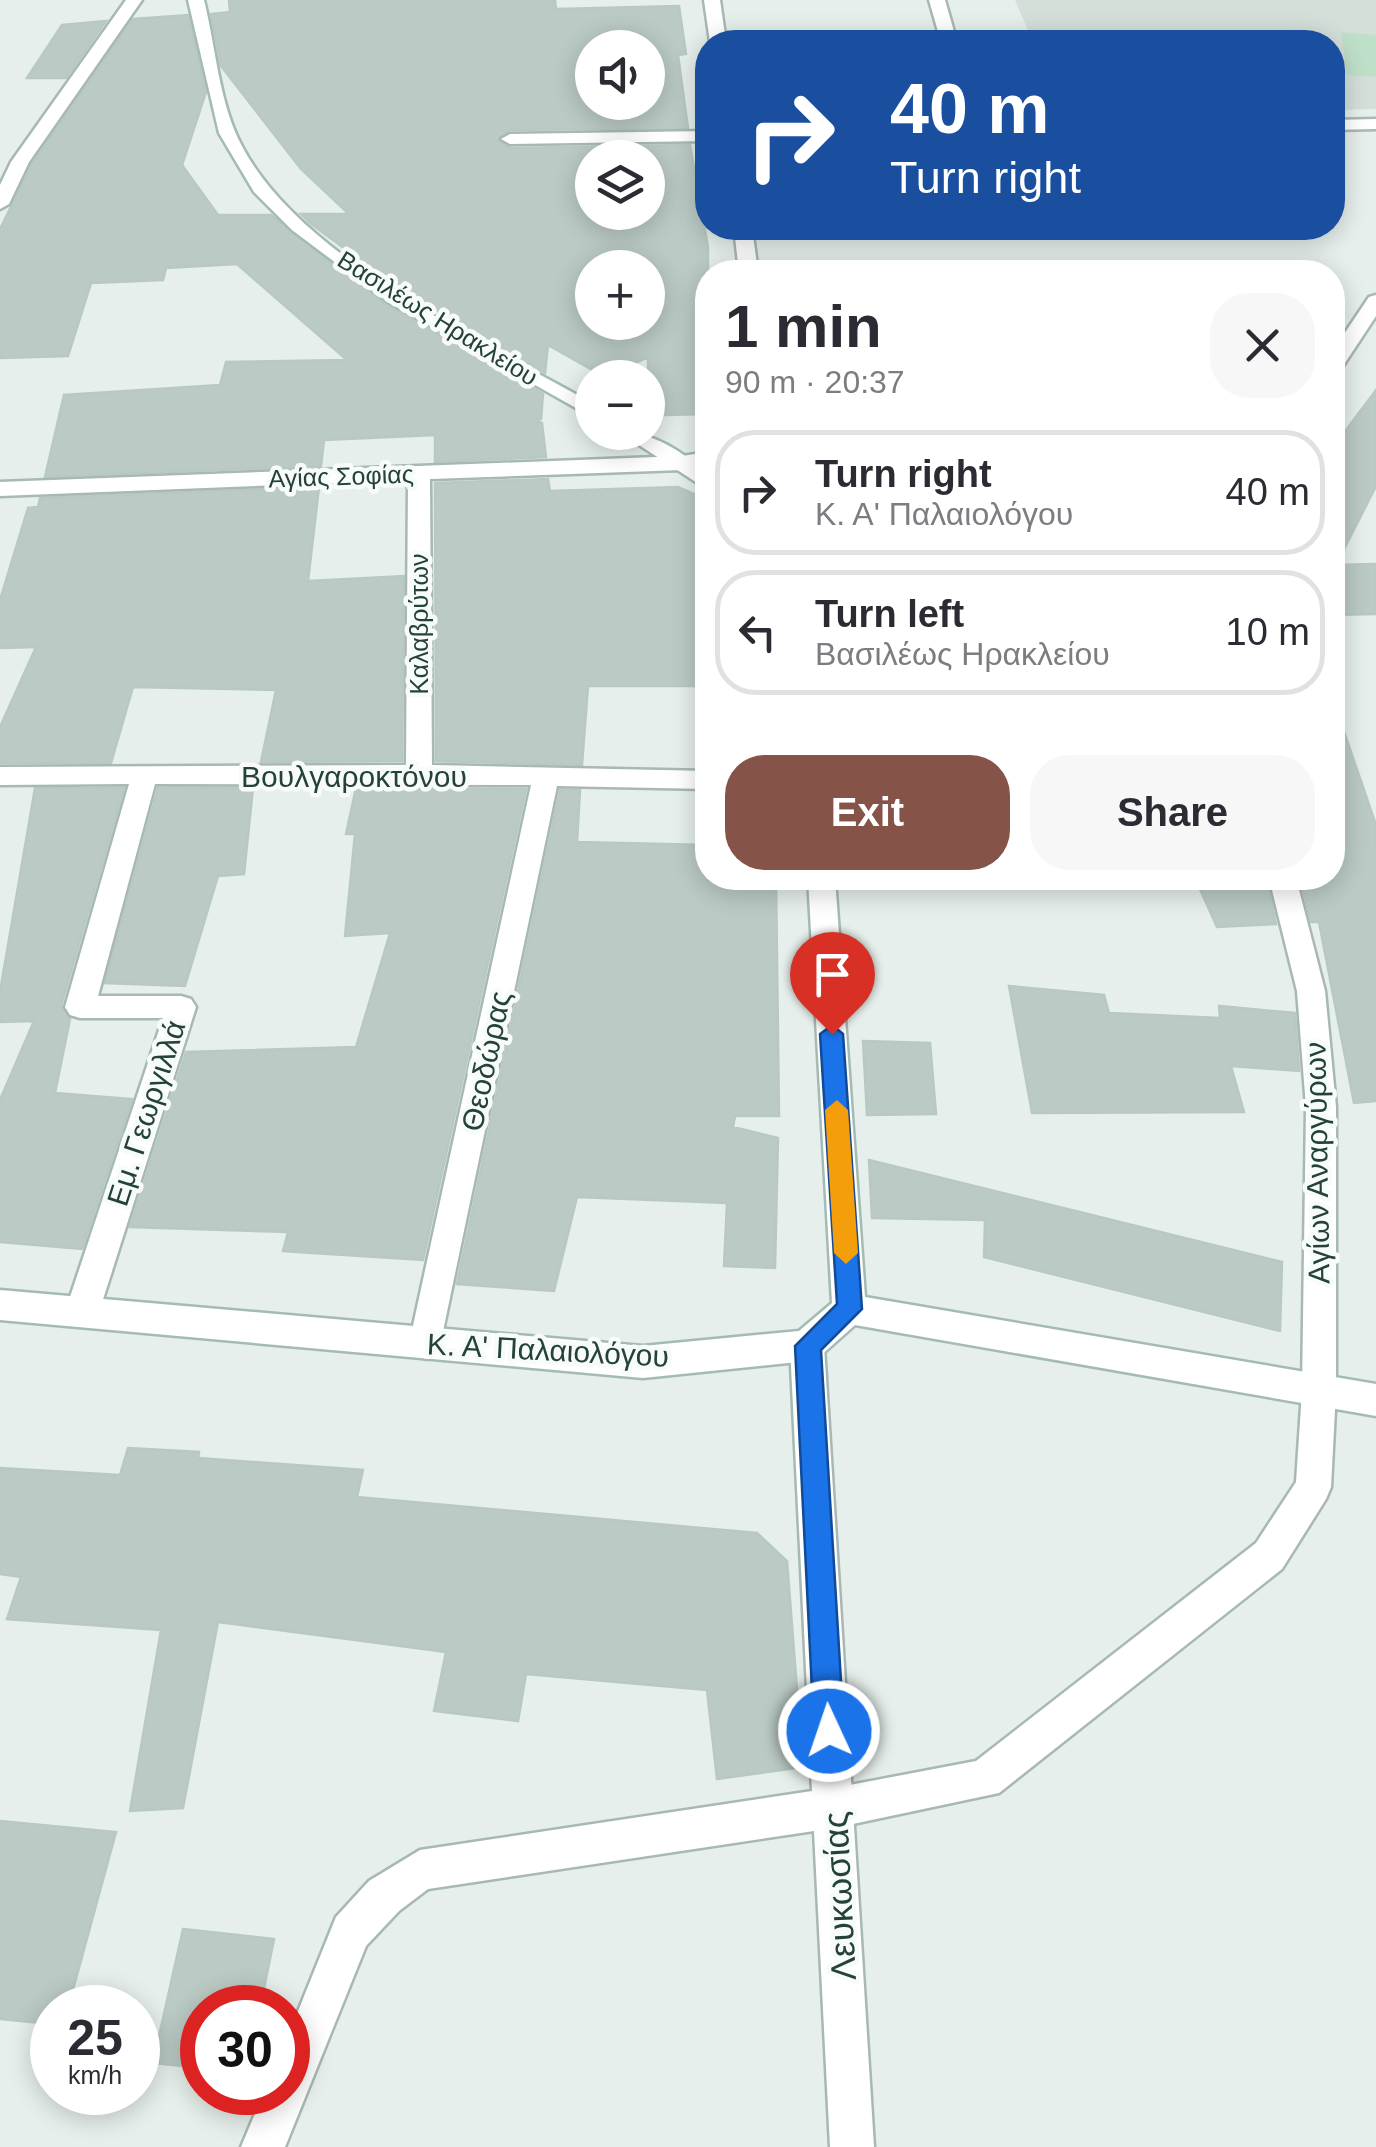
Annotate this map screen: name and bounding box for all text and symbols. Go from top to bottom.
map controls [575,30,665,450]
button: sound [575,30,665,120]
icon: right [725,70,855,200]
text: 40 m [890,70,1050,148]
button: layers [575,140,665,230]
text: Turn right [890,152,1081,203]
street label: Βασιλέως Ηρακλείου [333,245,543,391]
button: + [575,250,665,340]
text: 1 min [725,293,882,360]
button: close [1210,293,1315,398]
button: − [575,360,665,450]
text: 90 m · 20:37 [725,364,905,400]
text: Turn right [815,453,992,495]
street label: Αγίας Σοφίας [268,459,414,493]
icon: right [730,465,785,520]
text: 40 m [1226,471,1310,513]
text: Κ. Α' Παλαιολόγου [815,496,1073,532]
street label: Καλαβρύτων [405,553,433,695]
text: Turn left [815,593,964,635]
icon: left [730,605,785,660]
text: 10 m [1226,611,1310,653]
text: Βασιλέως Ηρακλείου [815,636,1110,672]
button: Exit [725,755,1010,870]
button: Share [1030,755,1315,870]
street label: Βουλγαροκτόνου [241,760,467,793]
pin [790,932,875,1035]
icon: arrive [805,947,860,1002]
street label: Θεοδώρας [455,988,517,1134]
street label: Εμ. Γεωργιλλά [101,1016,191,1210]
street label: Αγίων Αναργύρων [1298,1042,1336,1284]
street label: Κ. Α' Παλαιολόγου [426,1327,670,1373]
position arrow [777,1679,881,1783]
street label: Λευκωσίας [815,1811,863,1981]
speed limit sign: 30 [180,1985,310,2115]
text: 25 [67,2010,123,2066]
text: km/h [68,2061,122,2089]

